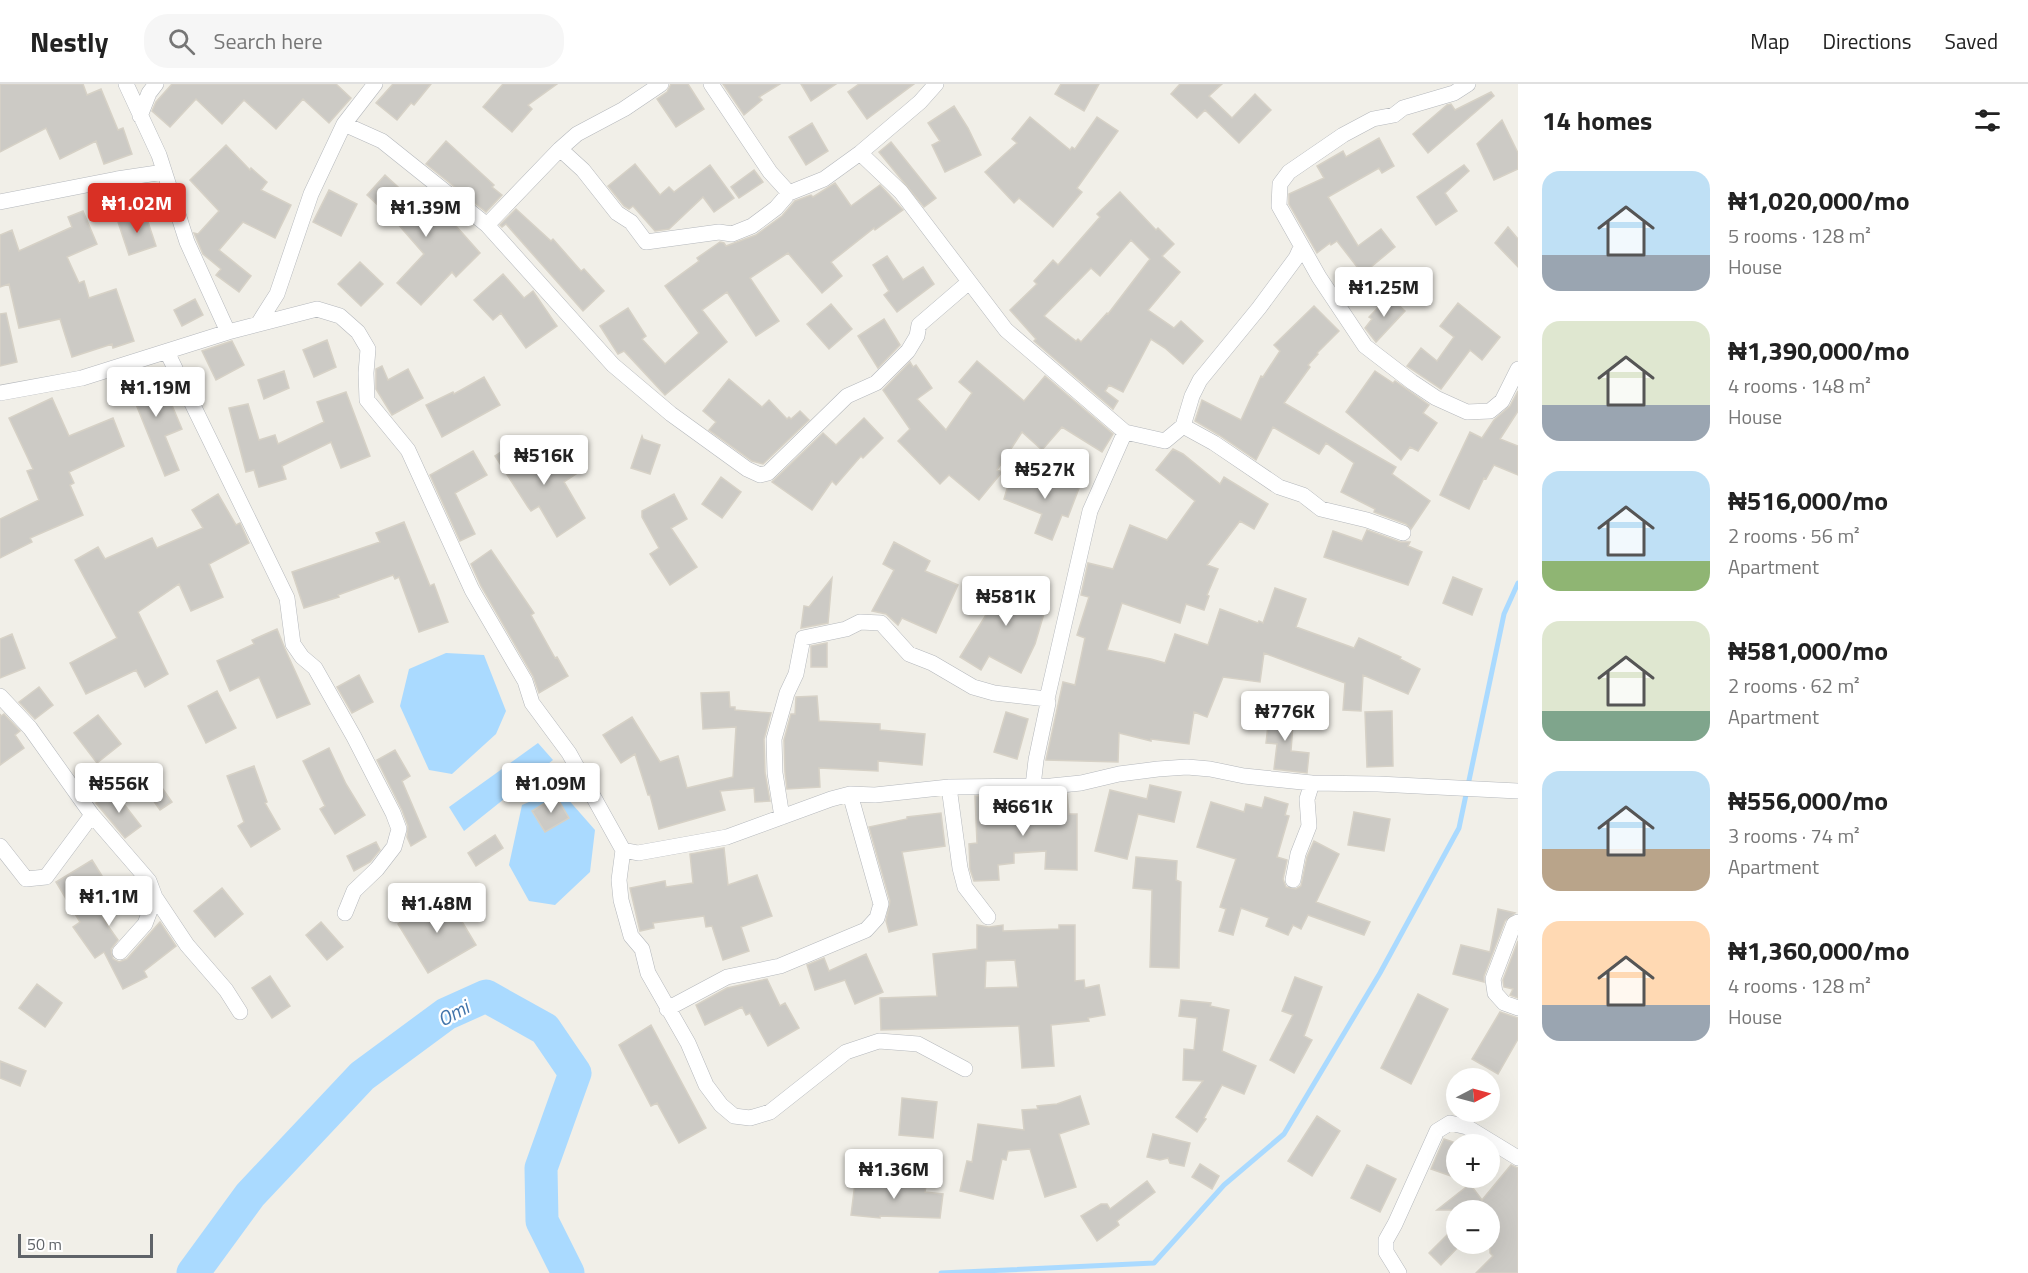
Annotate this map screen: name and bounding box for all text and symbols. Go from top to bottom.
search box [144,14,564,68]
text: Nestly [30,20,108,63]
text: Search here [213,24,323,58]
icon: search [165,25,198,58]
text: Map [1750,25,1790,57]
text: Directions [1823,25,1912,57]
text: Saved [1945,25,1998,57]
text: 14 homes [1542,101,1652,140]
icon: filters [1971,104,2004,137]
text: ₦1,020,000/mo [1728,181,1910,220]
pin: ₦1.02M [88,183,186,234]
text: ₦1.02M [102,187,172,218]
pin: ₦1.39M [377,187,475,238]
text: ₦1.39M [391,191,461,222]
icon: home [1590,195,1662,267]
text: 5 rooms · 128 m² [1728,220,1871,251]
text: House [1728,251,1782,282]
pin: ₦1.25M [1335,267,1433,318]
text: ₦1.25M [1349,271,1419,302]
text: ₦1,390,000/mo [1728,331,1910,370]
icon: home [1590,345,1662,417]
pin: ₦1.19M [107,367,205,418]
text: 4 rooms · 148 m² [1728,370,1871,401]
text: ₦1.19M [121,371,191,402]
text: House [1728,401,1782,432]
pin: ₦516K [502,435,586,486]
text: ₦516K [514,439,574,470]
pin: ₦527K [1003,449,1087,500]
text: ₦527K [1015,453,1075,484]
text: ₦516,000/mo [1728,481,1888,520]
icon: home [1590,495,1662,567]
text: 2 rooms · 56 m² [1728,520,1860,551]
text: Apartment [1728,551,1819,582]
pin: ₦581K [964,576,1048,627]
text: ₦581K [976,580,1036,611]
text: ₦581,000/mo [1728,631,1888,670]
icon: home [1590,645,1662,717]
text: 2 rooms · 62 m² [1728,670,1860,701]
pin: ₦776K [1243,691,1327,742]
text: ₦776K [1255,695,1315,726]
text: Apartment [1728,701,1819,732]
pin: ₦556K [77,763,161,814]
pin: ₦1.09M [502,763,600,814]
text: ₦556K [89,767,149,798]
text: ₦1.09M [516,767,586,798]
text: ₦556,000/mo [1728,781,1888,820]
pin: ₦661K [981,786,1065,837]
text: ₦661K [993,790,1053,821]
icon: home [1590,795,1662,867]
text: 3 rooms · 74 m² [1728,820,1860,851]
text: Apartment [1728,851,1819,882]
pin: ₦1.1M [67,876,151,927]
text: ₦1.1M [79,880,139,911]
pin: ₦1.48M [388,883,486,934]
text: ₦1.48M [402,887,472,918]
text: ₦1,360,000/mo [1728,931,1910,970]
icon: home [1590,945,1662,1017]
text: 4 rooms · 128 m² [1728,970,1871,1001]
water label: Omi [431,990,477,1034]
text: House [1728,1001,1782,1032]
north arrow [1446,1068,1500,1122]
map controls [1446,1068,1500,1254]
button: + [1446,1134,1500,1188]
pin: ₦1.36M [845,1149,943,1200]
text: ₦1.36M [859,1153,929,1184]
button: − [1446,1200,1500,1254]
scale bar [18,1231,153,1258]
text: 50 m [27,1232,62,1256]

